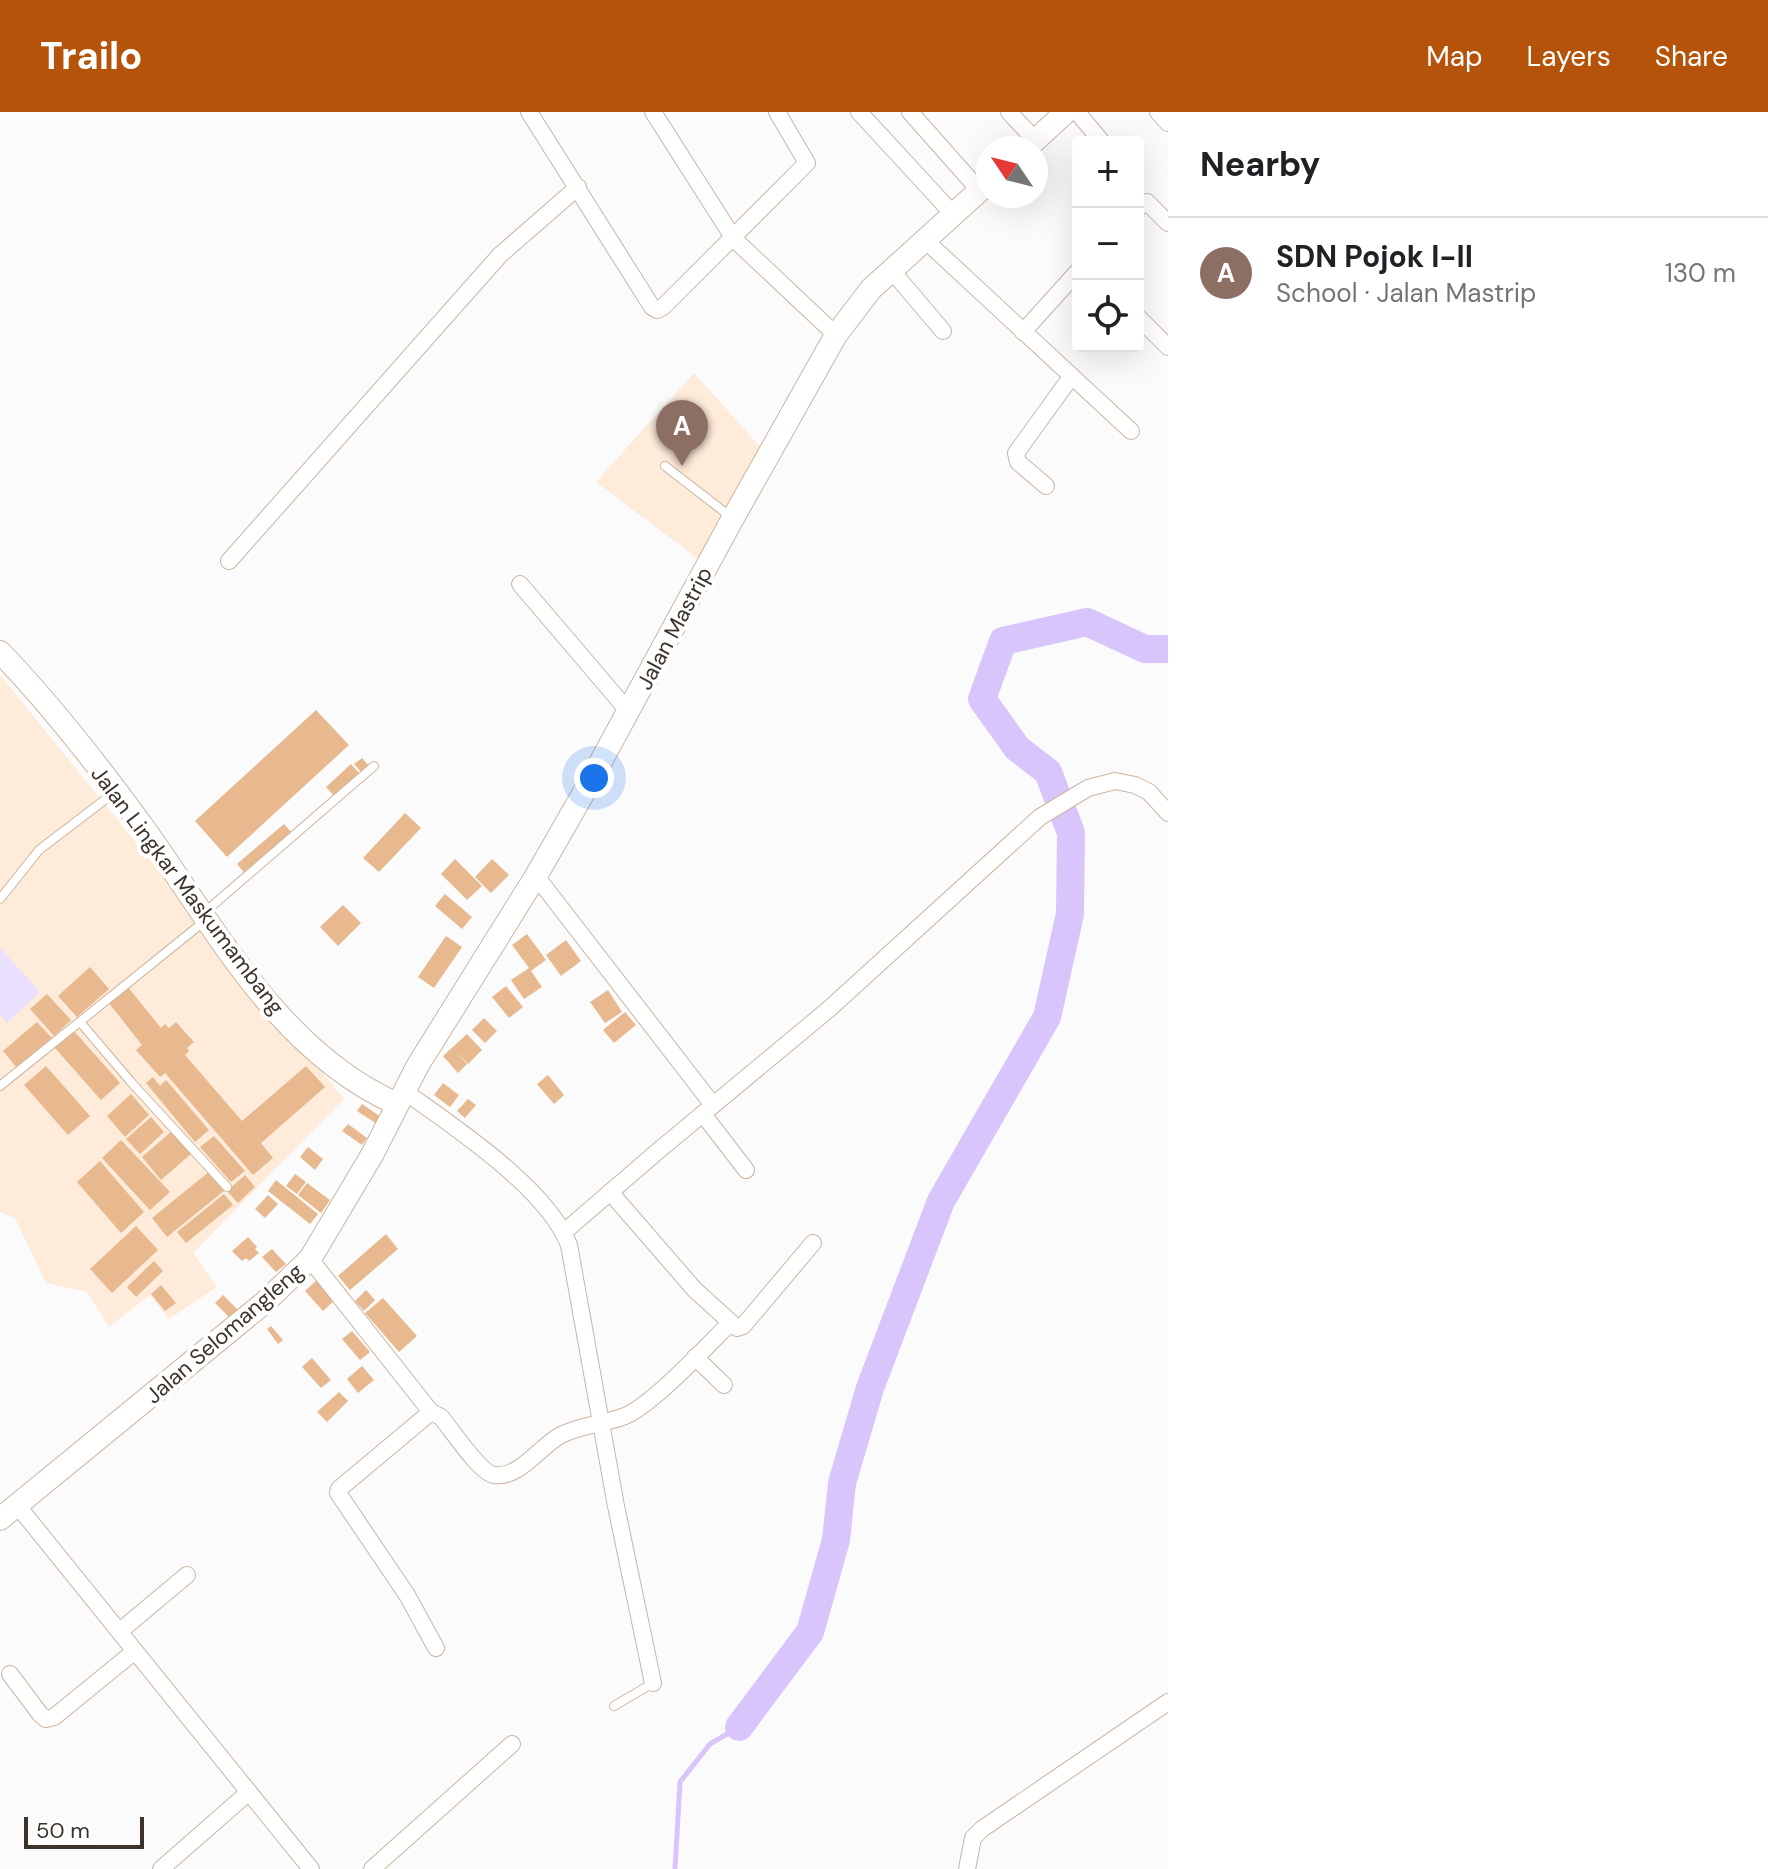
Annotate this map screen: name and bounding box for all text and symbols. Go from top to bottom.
text: Trailo [40,31,142,81]
text: Map [1426,38,1483,75]
text: Layers [1527,38,1611,75]
text: Share [1655,38,1728,75]
north arrow [976,136,1048,208]
map controls [1072,136,1144,352]
button: + [1072,136,1144,208]
text: Nearby [1200,142,1320,187]
button: − [1072,208,1144,280]
text: SDN Pojok I-II [1276,237,1473,276]
text: A [1217,256,1235,290]
text: 130 m [1665,256,1736,290]
text: School · Jalan Mastrip [1276,276,1536,310]
button: locate [1072,280,1144,352]
pin: A [656,400,708,466]
street label: Jalan Mastrip [630,562,719,695]
your location [574,758,614,798]
street label: Jalan Lingkar Maskumambang [85,760,291,1020]
street label: Jalan Selomangleng [139,1257,309,1410]
scale bar [24,1813,144,1849]
text: 50 m [36,1816,90,1845]

